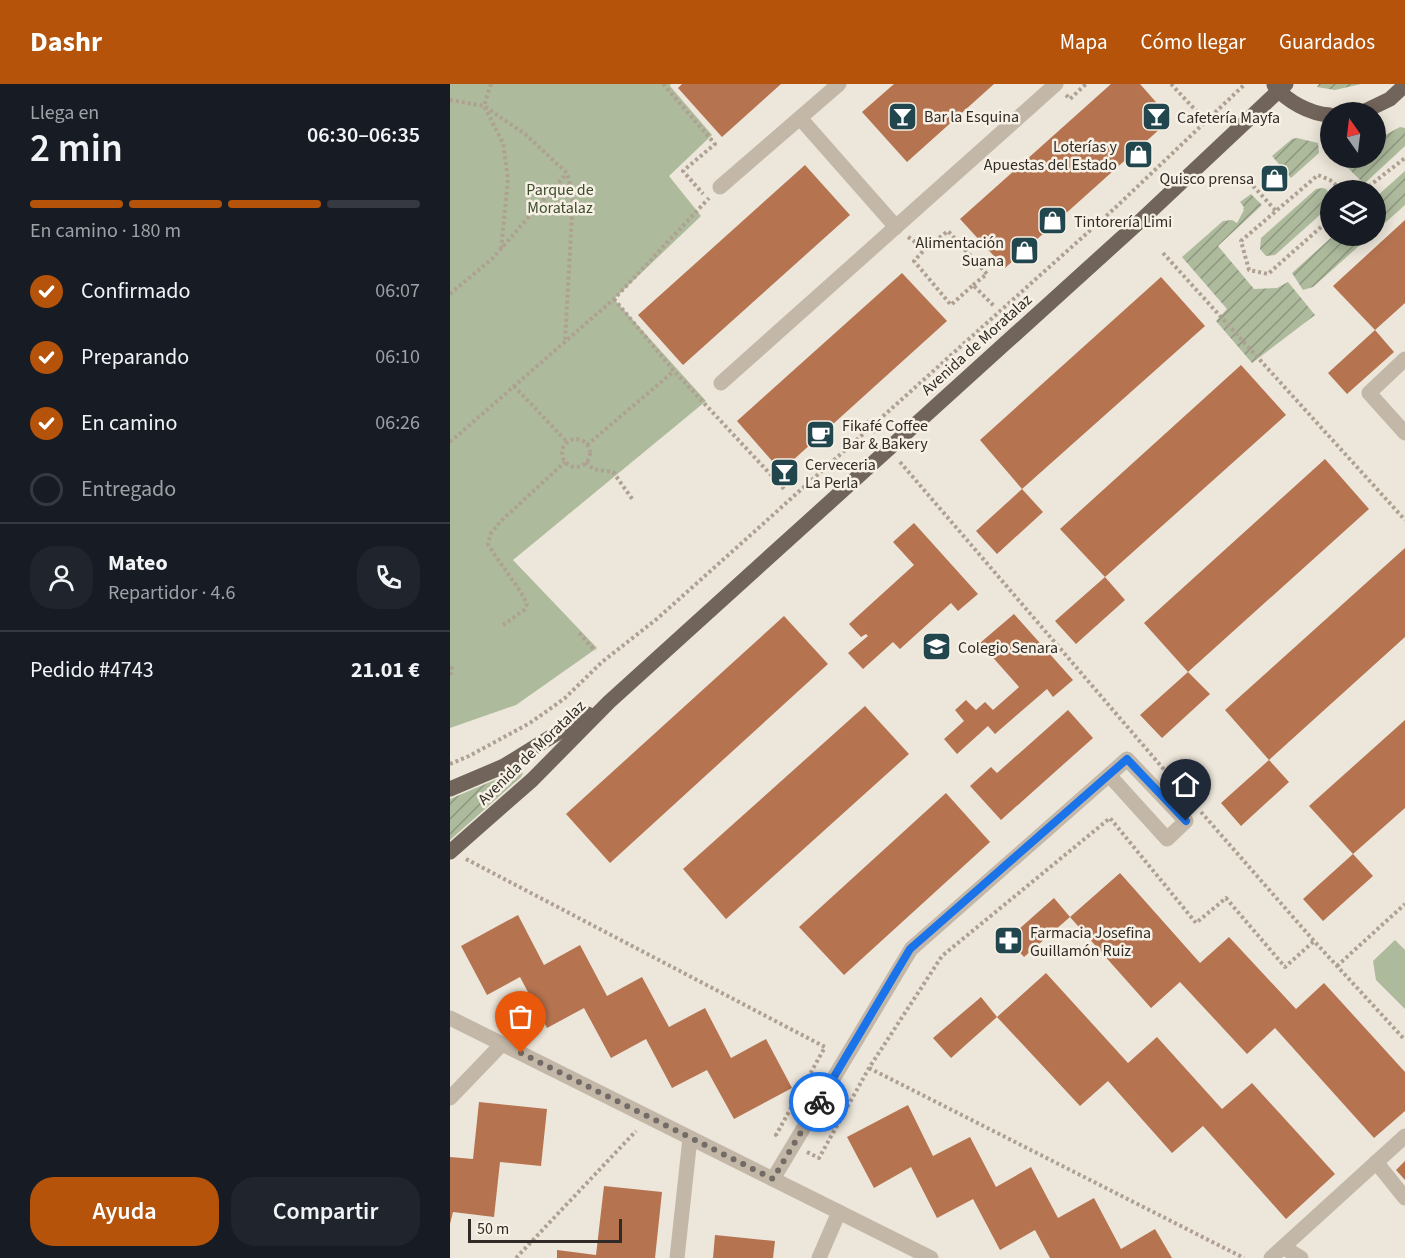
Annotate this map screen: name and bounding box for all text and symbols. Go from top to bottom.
text: Dashr [30,22,102,62]
text: Mapa [1060,27,1108,57]
text: Cómo llegar [1141,27,1246,57]
text: Guardados [1279,27,1375,57]
text: Llega en [30,99,99,127]
bar icon: Bar la Esquina [887,100,919,132]
bar icon: Cafetería Mayfa [1140,101,1172,133]
north arrow [1320,102,1386,168]
map controls [1320,102,1386,246]
place label: Bar la Esquina [924,106,1019,128]
place label: Cafetería Mayfa [1177,107,1280,129]
text: 06:30–06:35 [307,119,420,151]
text: 2 min [30,121,123,177]
place label: Loterías y Apuestas del Estado [984,136,1118,176]
shop icon: Loterías y Apuestas del Estado [1122,139,1154,171]
shop icon: Quisco prensa [1259,162,1291,194]
place label: Quisco prensa [1159,168,1254,190]
park label: Parque de Moratalaz [526,179,594,219]
button: layers [1320,180,1386,246]
shop icon: Tintorería Limi [1037,205,1069,237]
place label: Tintorería Limi [1074,211,1172,233]
text: En camino · 180 m [30,217,181,245]
place label: Alimentación Suana [916,232,1004,272]
shop icon: Alimentación Suana [1009,235,1041,267]
icon: check [30,275,63,308]
text: Confirmado [81,275,190,307]
text: 06:07 [375,277,420,305]
street label: Avenida de Moratalaz [916,289,1037,400]
icon: check [30,341,63,374]
text: Preparando [81,341,189,373]
text: 06:10 [375,343,420,371]
icon: check [30,407,63,440]
text: En camino [81,407,178,439]
text: 06:26 [375,409,420,437]
place label: Fikafé Coffee Bar & Bakery [842,415,928,455]
cafe icon: Fikafé Coffee Bar & Bakery [805,418,837,450]
place label: Cerveceria La Perla [805,454,876,494]
bar icon: Cerveceria La Perla [768,457,800,489]
text: Entregado [81,473,176,505]
button: person [30,546,93,609]
button: phone [357,546,420,609]
text: Mateo [108,547,168,579]
text: Repartidor · 4.6 [108,579,235,607]
school or university icon: Colegio Senara [921,631,953,663]
place label: Colegio Senara [958,637,1058,659]
text: Pedido #4743 [30,654,154,686]
text: 21.01 € [351,654,420,686]
street label: Avenida de Moratalaz [473,695,591,810]
pin [1160,759,1211,821]
icon: home [1169,768,1202,801]
place label: Farmacia Josefina Guillamón Ruiz [1030,922,1151,962]
pharmacy icon: Farmacia Josefina Guillamón Ruiz [993,925,1025,957]
pin [495,991,546,1053]
icon: bag [504,1000,537,1033]
courier [789,1072,849,1132]
icon: bike [803,1086,836,1119]
button: Ayuda [30,1177,219,1246]
button: Compartir [231,1177,420,1246]
scale bar [468,1216,622,1244]
text: 50 m [477,1218,509,1240]

